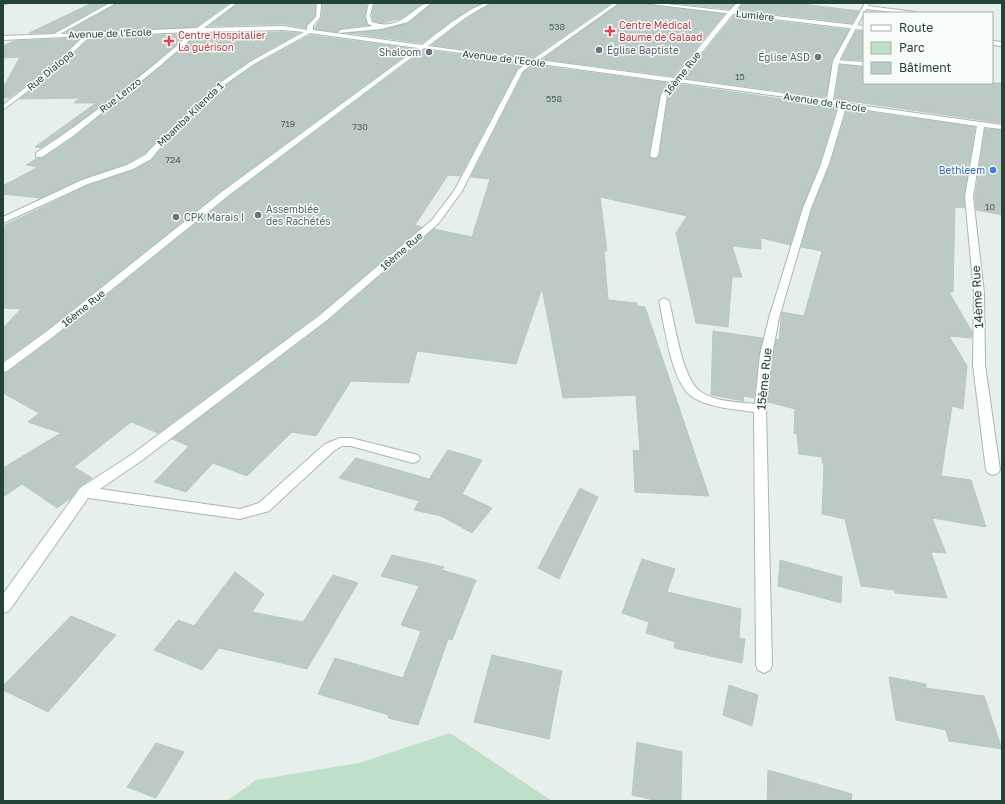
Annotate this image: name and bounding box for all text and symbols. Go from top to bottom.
street label: Lumière [735,7,775,23]
legend [863,12,993,84]
place label: Centre Médical Baume de Galaad [619,19,702,43]
text: Route [899,20,933,35]
house number: 538 [549,21,565,32]
marker: Centre Médical Baume de Galaad [604,25,616,37]
street label: Avenue de l'Ecole [68,26,152,40]
place label: Centre Hospitalier La guérison [178,29,266,53]
marker: Centre Hospitalier La guérison [163,35,175,47]
text: Parc [899,40,925,55]
place label: Église Baptiste [607,44,679,56]
marker: Église Baptiste [594,45,604,55]
place label: Shaloom [379,46,421,58]
street label: Rue Dialopa [24,47,76,93]
marker: Shaloom [424,47,434,57]
street label: Avenue de l'Ecole [462,47,546,69]
street label: 16ème Rue [661,49,703,97]
place label: Église ASD [758,51,810,63]
marker: Église ASD [813,52,823,62]
text: Bâtiment [899,60,952,75]
house number: 15 [735,71,745,82]
street label: Rue Lenzo [97,75,143,115]
street label: Mbamba Kilenda 1 [154,79,226,149]
street label: Avenue de l'Ecole [783,90,867,114]
house number: 558 [546,93,562,104]
house number: 719 [281,118,295,129]
house number: 730 [352,121,368,132]
house number: 724 [165,154,181,165]
place label: Bethleem [939,164,985,176]
marker: Bethleem [988,165,998,175]
house number: 10 [985,201,995,212]
place label: Assemblée des Rachétés [266,203,331,227]
marker: Assemblée des Rachétés [253,210,263,220]
place label: CPK Marais I [184,211,244,223]
marker: CPK Marais I [171,212,181,222]
street label: 16ème Rue [377,229,425,273]
street label: 14ème Rue [968,265,986,329]
street label: 16ème Rue [59,287,107,329]
street label: 15ème Rue [753,347,775,411]

